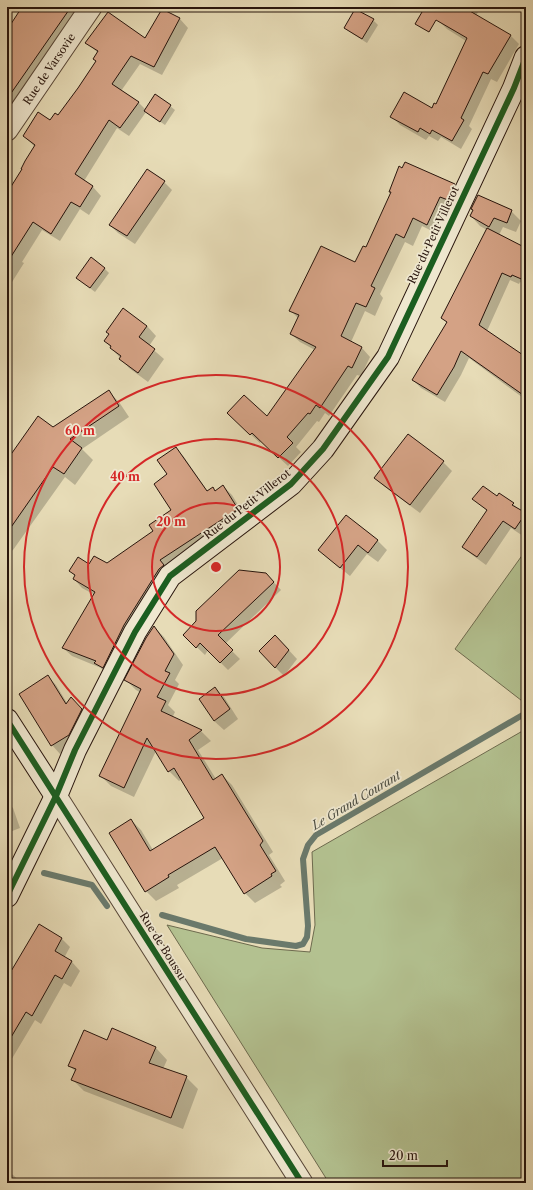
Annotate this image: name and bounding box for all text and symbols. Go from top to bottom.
street label: Rue de Varsovie [20,31,78,107]
street label: Rue du Petit Villerot [404,184,462,286]
text: 60 m [65,423,95,438]
street label: Rue du Petit Villerot [201,466,293,542]
text: 40 m [110,469,140,484]
text: 20 m [156,514,186,529]
centre of rings [209,560,223,574]
water label: Le Grand Courant [308,767,404,833]
street label: Rue de Boussu [137,910,190,983]
scale bar [383,1142,447,1168]
text: 20 m [389,1148,418,1163]

